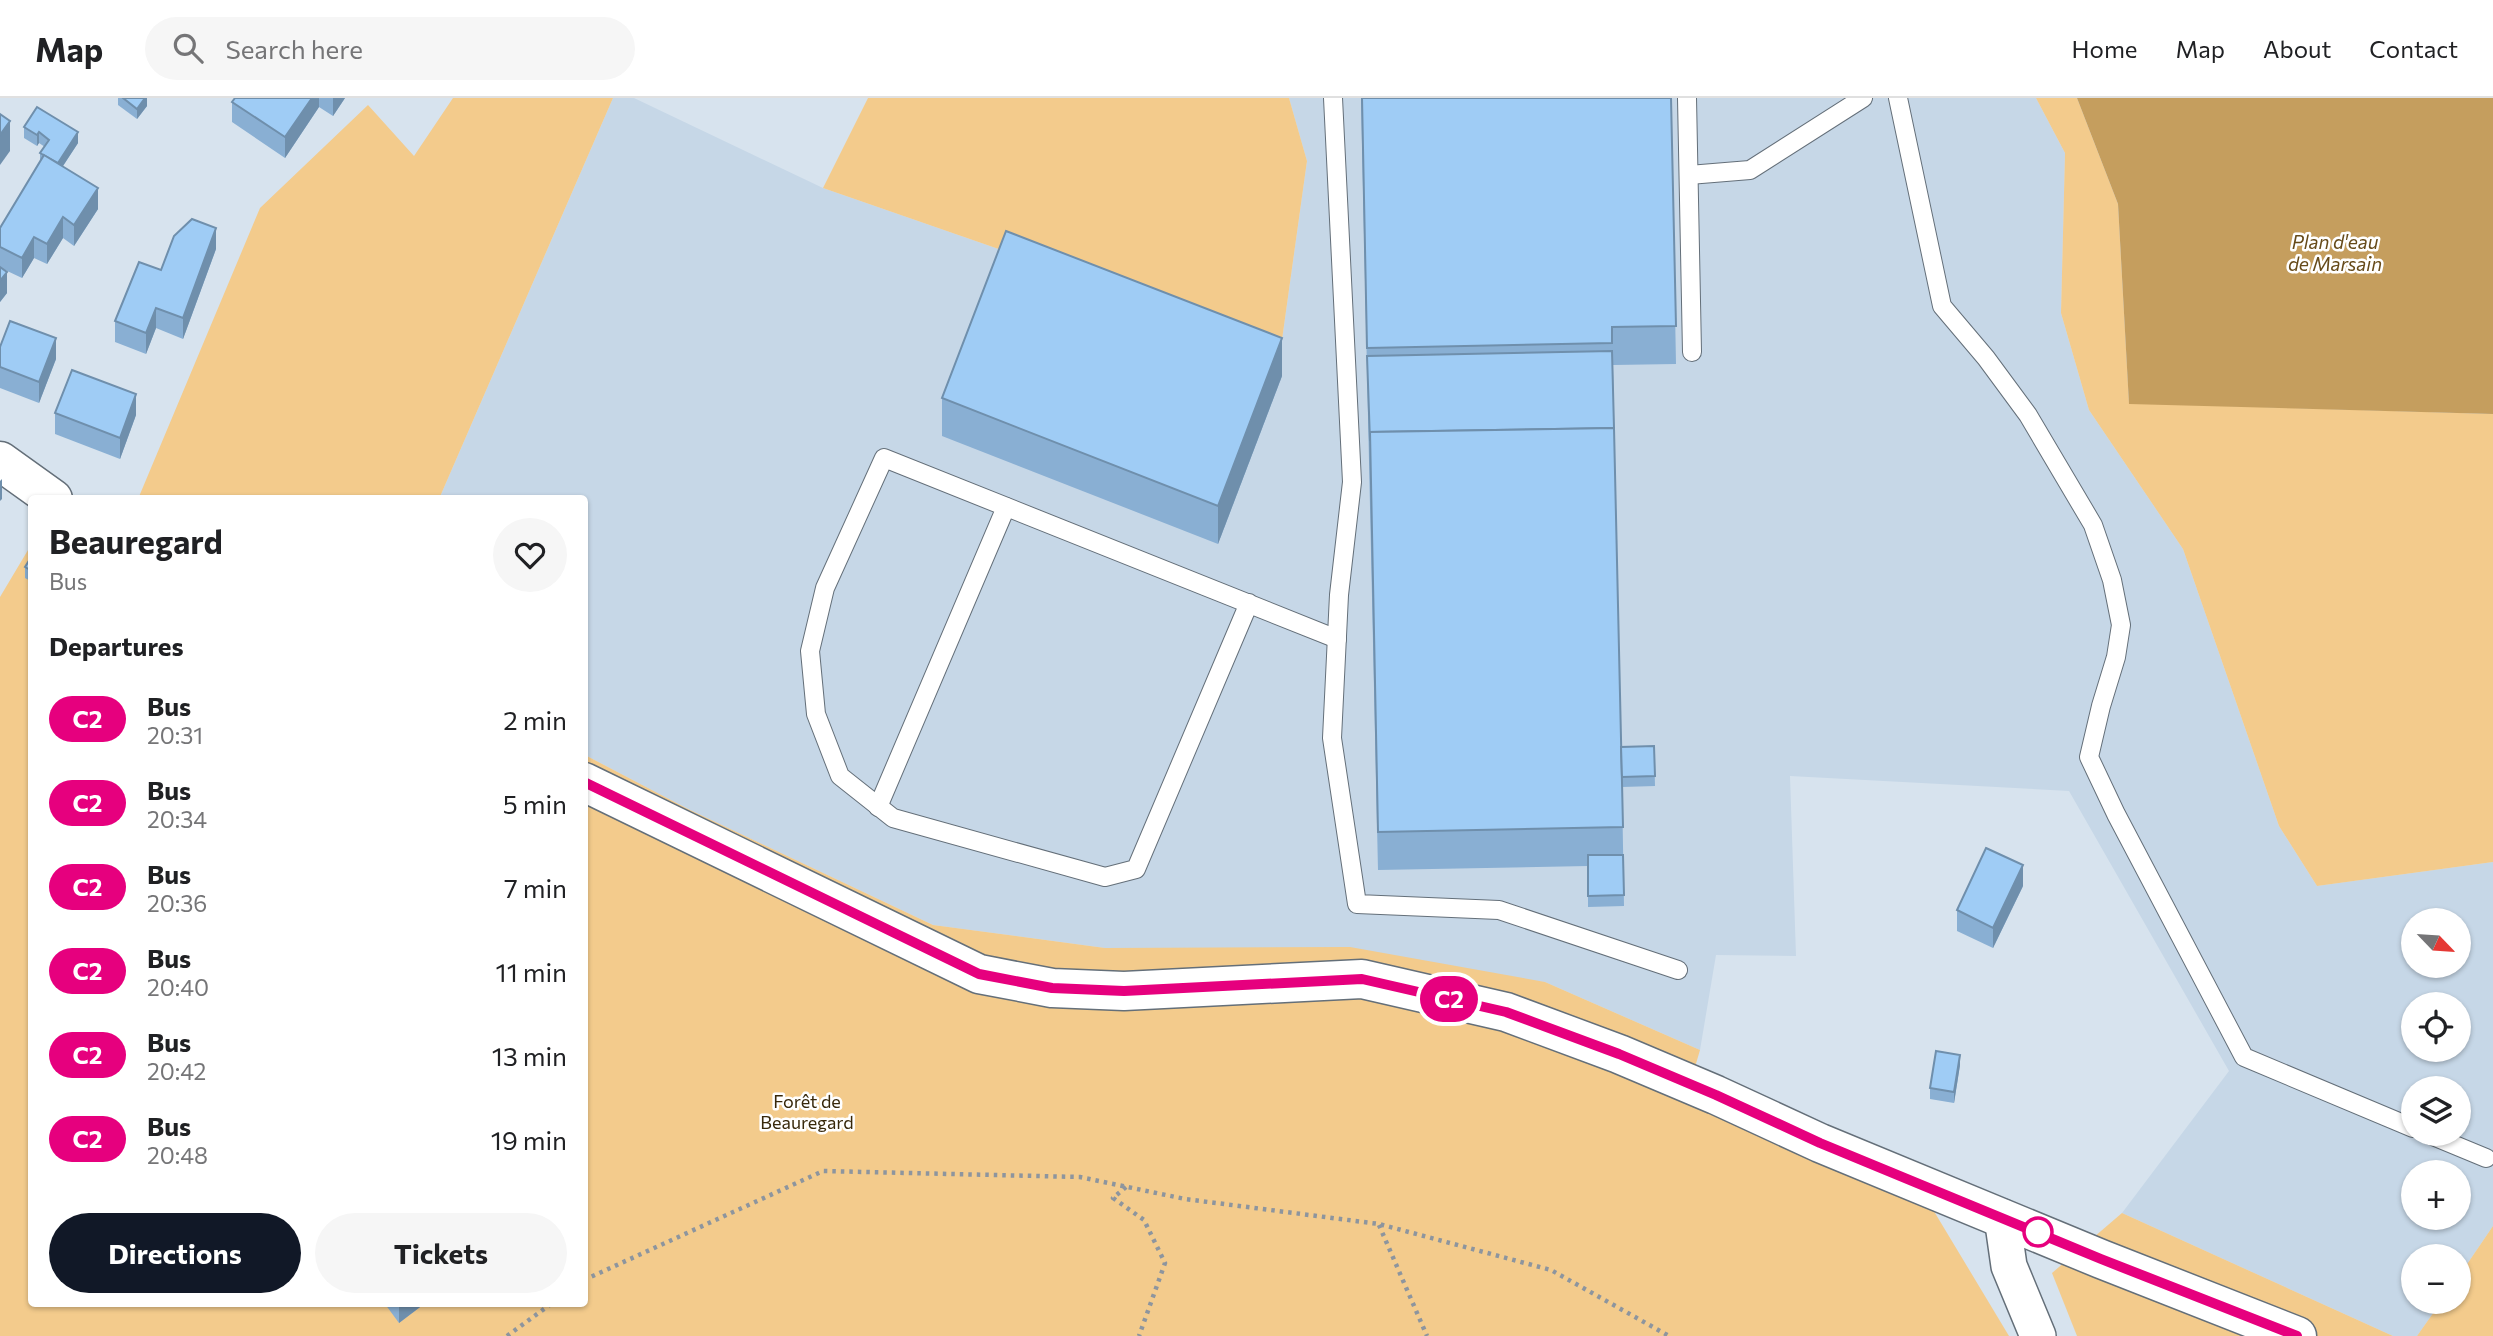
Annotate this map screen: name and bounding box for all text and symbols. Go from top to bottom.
search box [145,17,635,80]
text: Map [35,28,103,69]
icon: search [169,29,207,67]
text: Search here [225,33,363,64]
text: Home [2072,34,2138,63]
text: Map [2176,34,2225,63]
text: About [2263,34,2331,63]
text: Contact [2369,34,2458,63]
water label: Plan d'eau de Marsain [2288,230,2382,275]
button: heart [493,518,567,592]
text: Beauregard [49,520,223,561]
text: Bus [49,567,87,595]
text: Departures [49,630,184,661]
text: Bus [147,690,191,721]
text: C2 [72,704,103,733]
text: 2 min [503,704,567,735]
text: 20:31 [147,721,203,749]
text: Bus [147,774,191,805]
text: C2 [72,788,103,817]
text: 5 min [503,788,567,819]
text: 20:34 [147,805,207,833]
text: Bus [147,858,191,889]
text: C2 [72,872,103,901]
text: 7 min [504,872,567,903]
text: 20:36 [147,889,207,917]
north arrow [2401,908,2471,978]
map controls [2401,908,2471,1314]
text: Bus [147,942,191,973]
text: C2 [72,956,103,985]
text: 11 min [496,956,567,987]
text: 20:40 [147,973,209,1001]
line badge: C2 [1418,976,1480,1022]
text: C2 [1434,984,1464,1013]
button: locate [2401,992,2471,1062]
text: Bus [147,1026,191,1057]
text: C2 [72,1040,103,1069]
text: 13 min [492,1040,567,1071]
text: 20:42 [147,1057,206,1085]
button: layers [2401,1076,2471,1146]
park label: Forêt de Beauregard [760,1090,854,1133]
text: Bus [147,1110,191,1141]
text: C2 [72,1124,103,1153]
text: 19 min [491,1124,567,1155]
text: 20:48 [147,1141,208,1169]
button: + [2401,1160,2471,1230]
button: Directions [49,1213,301,1293]
button: Tickets [315,1213,567,1293]
unlabelled marker [2023,1217,2053,1247]
button: − [2401,1244,2471,1314]

